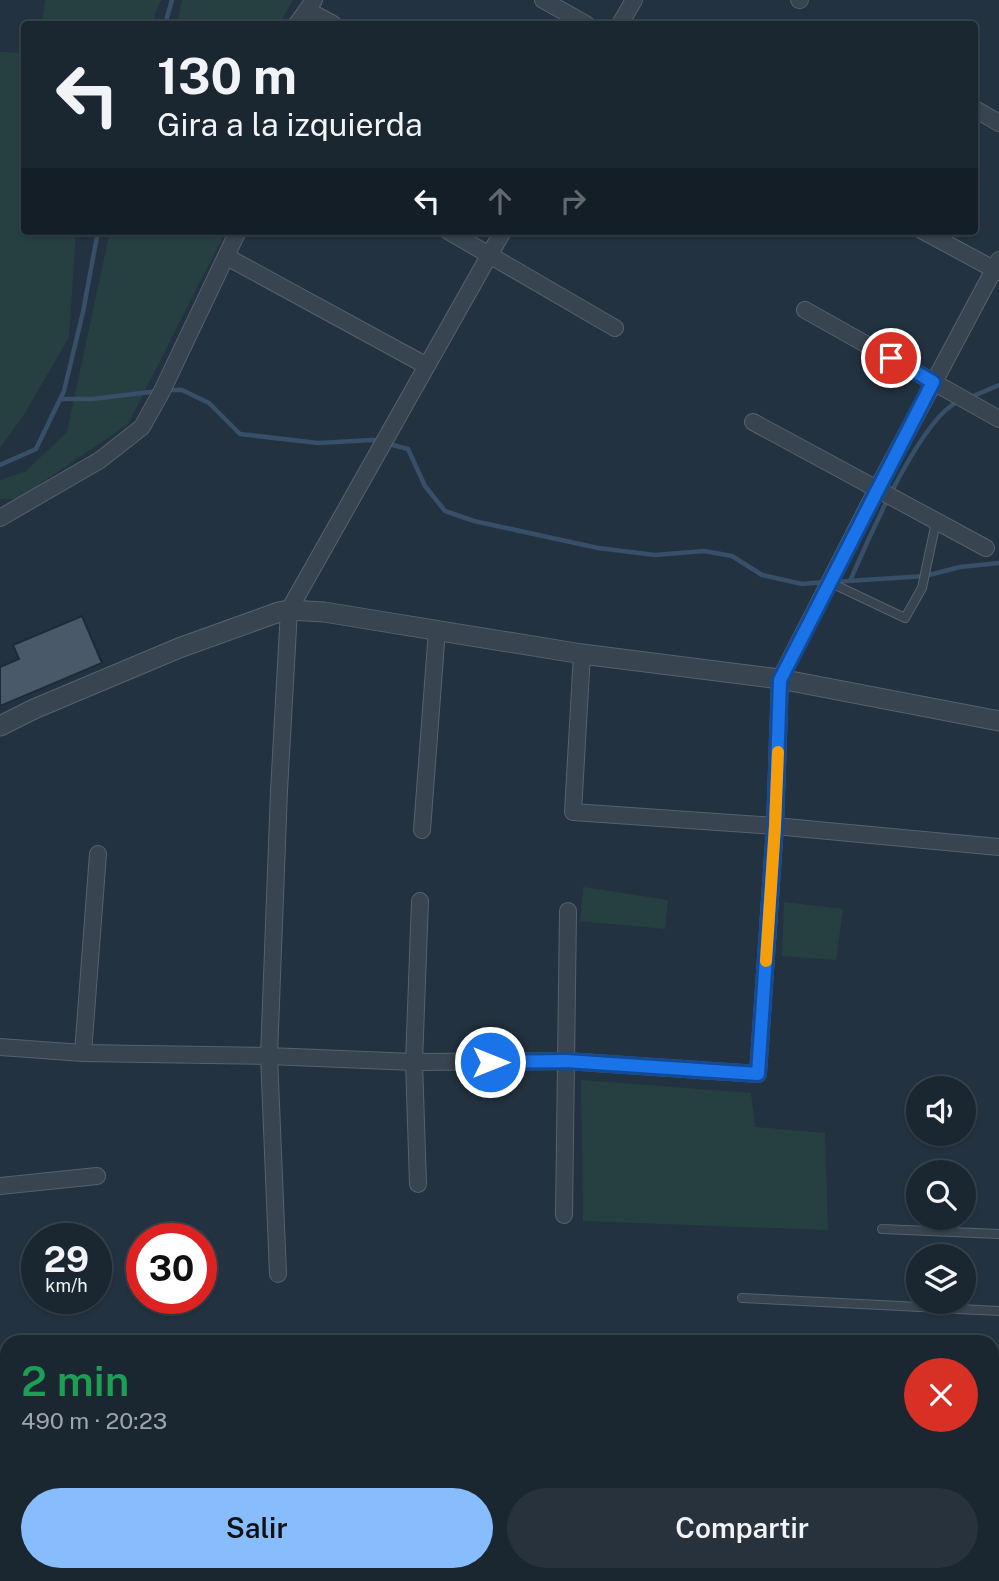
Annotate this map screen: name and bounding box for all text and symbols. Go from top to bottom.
text: 130 m [157,47,297,105]
icon: left [42,49,133,140]
text: Gira a la izquierda [157,106,423,143]
icon: left [408,182,446,220]
icon: ahead [481,182,519,220]
icon: right [554,182,592,220]
pin [861,328,921,388]
icon: arrive [872,339,910,377]
position arrow [453,1025,527,1099]
map controls [906,1076,976,1314]
button: sound [906,1076,976,1146]
button: search [906,1160,976,1230]
speed limit sign: 30 [126,1223,217,1314]
text: 29 [44,1239,89,1280]
button: layers [906,1244,976,1314]
text: km/h [45,1275,88,1296]
text: 2 min [21,1356,129,1405]
button: close [904,1358,978,1432]
text: 490 m · 20:23 [21,1407,167,1434]
button: Salir [21,1488,493,1568]
button: Compartir [507,1488,978,1568]

